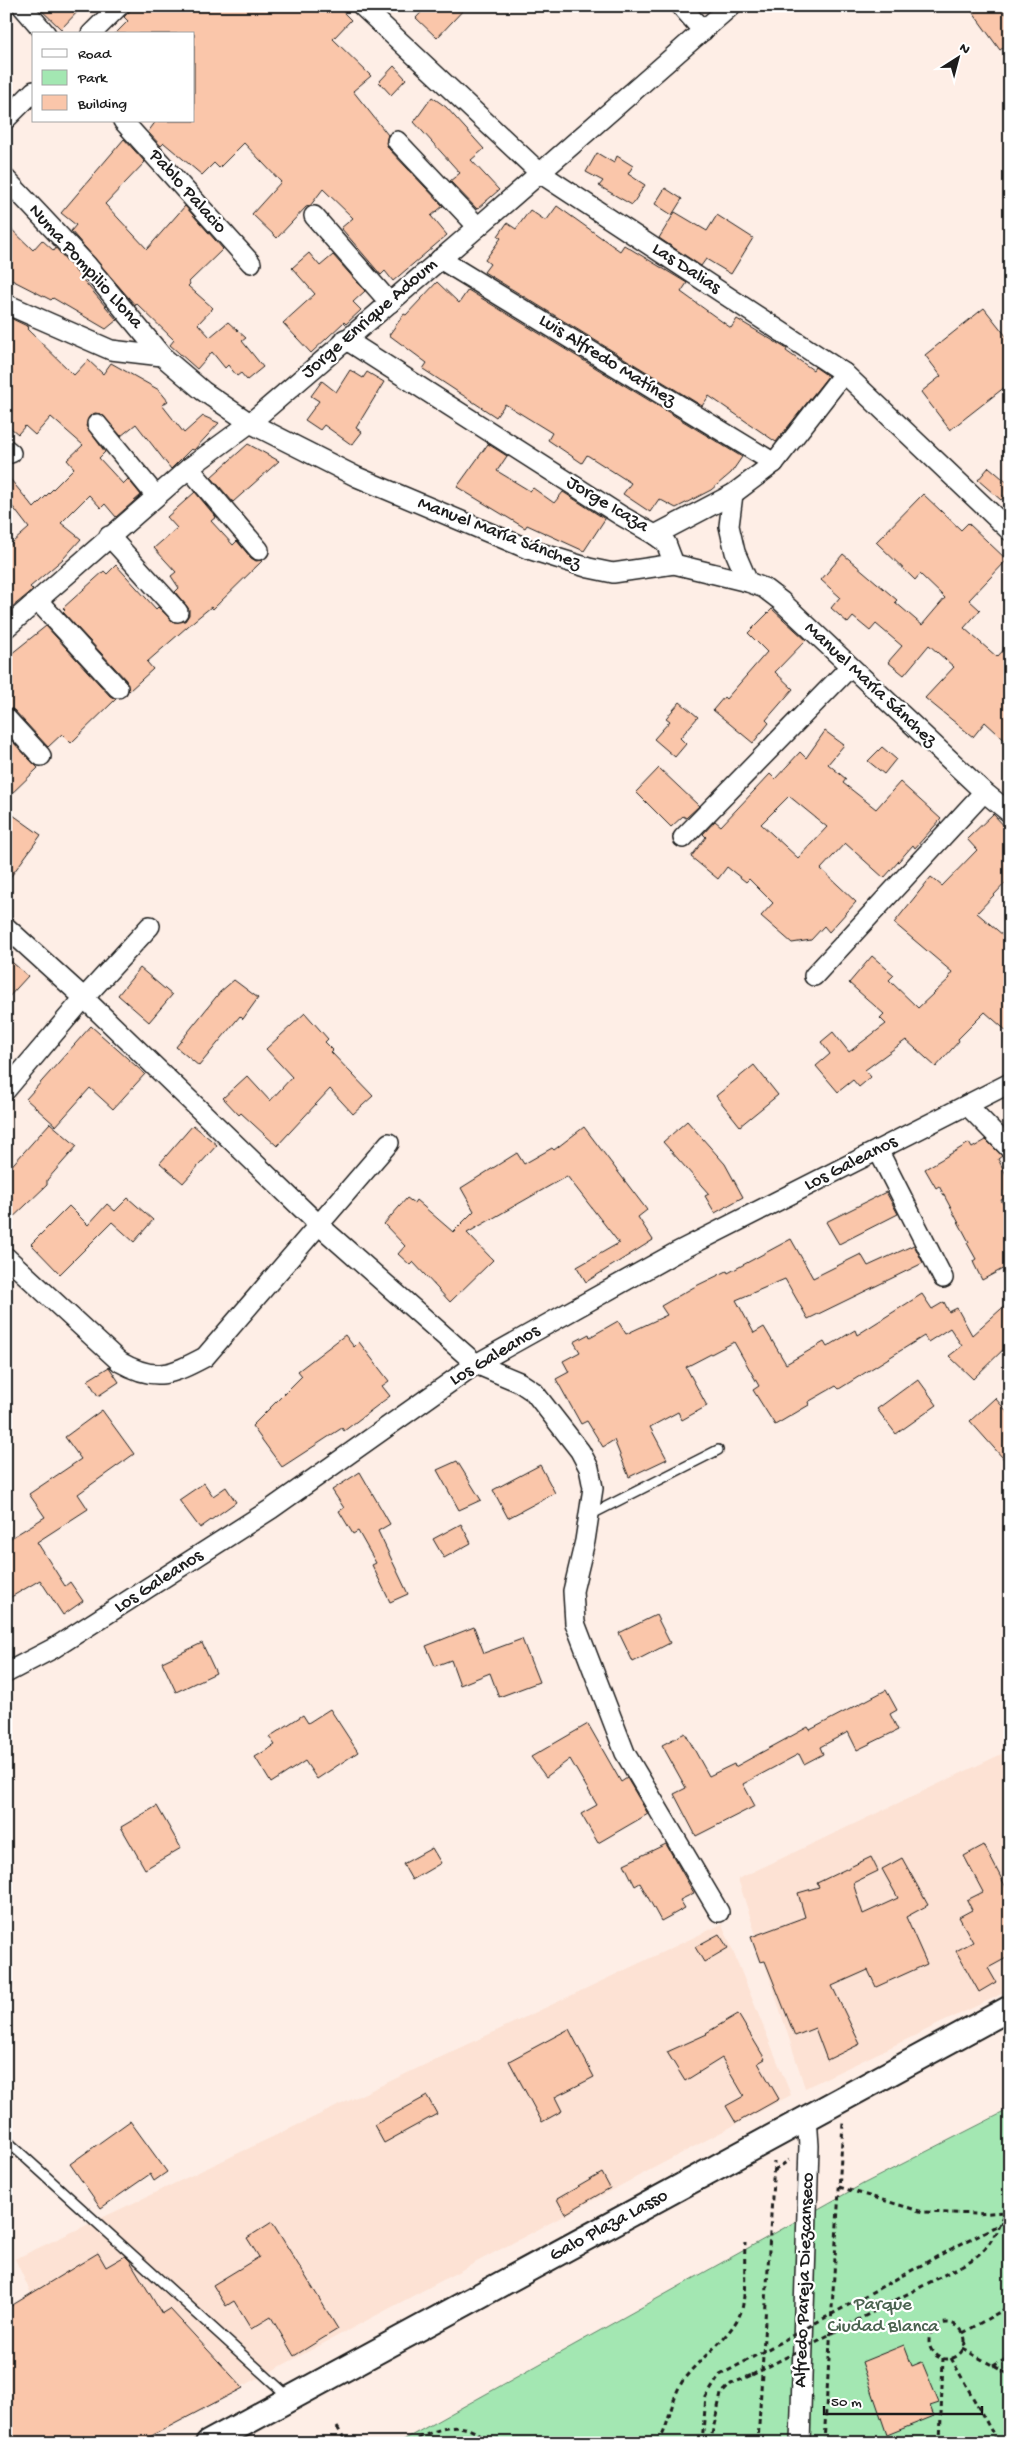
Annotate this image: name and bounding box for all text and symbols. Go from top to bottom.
legend [32,32,195,122]
north arrow [934,32,984,82]
text: N [955,40,973,59]
text: Road [78,46,112,64]
text: Park [77,70,108,88]
text: Building [77,96,127,114]
street label: Pablo Palacio [142,144,231,239]
street label: Numa Pompilio Llona [23,200,148,335]
street label: Las Dalias [647,238,726,300]
street label: Jorge Enrique Adoum [297,253,443,384]
street label: Luis Alfredo Matínez [534,310,680,413]
street label: Jorge Icaza [562,471,654,539]
street label: Manuel María Sánchez [414,492,584,576]
street label: Manuel María Sánchez [799,618,942,753]
street label: Los Galeanos [801,1130,902,1197]
street label: Los Galeanos [446,1320,545,1392]
street label: Los Galeanos [110,1544,209,1619]
street label: Alfredo Pareja Diezcanseco [790,2172,820,2388]
street label: Galo Plaza Lasso [546,2184,672,2267]
park label: Parque Ciudad Blanca [827,2294,940,2339]
scale bar [824,2384,981,2416]
text: 50 m [831,2394,862,2412]

